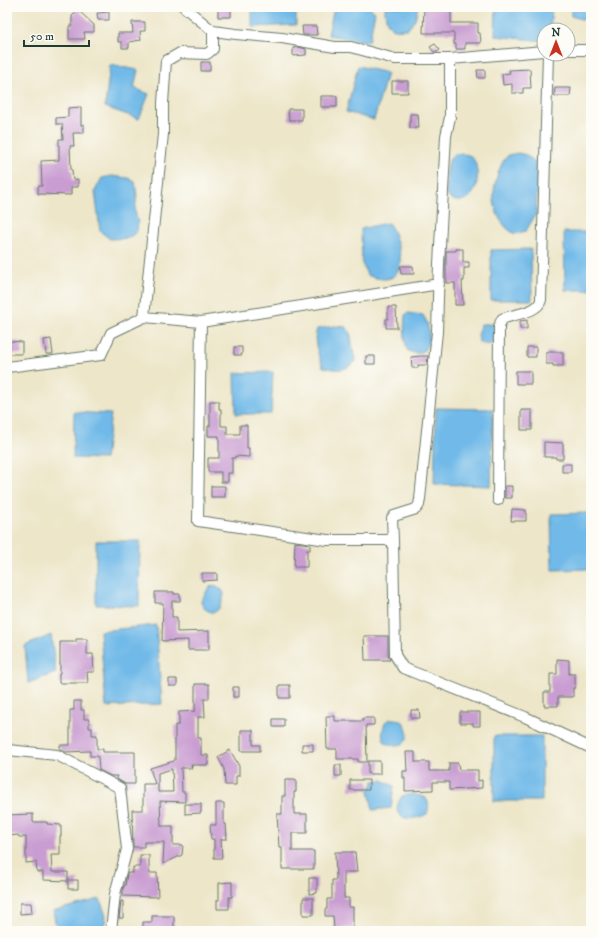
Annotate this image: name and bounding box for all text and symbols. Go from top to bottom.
scale bar [24,22,89,48]
north arrow [536,22,576,62]
text: N [551,26,561,40]
text: 50 m [30,29,54,44]

